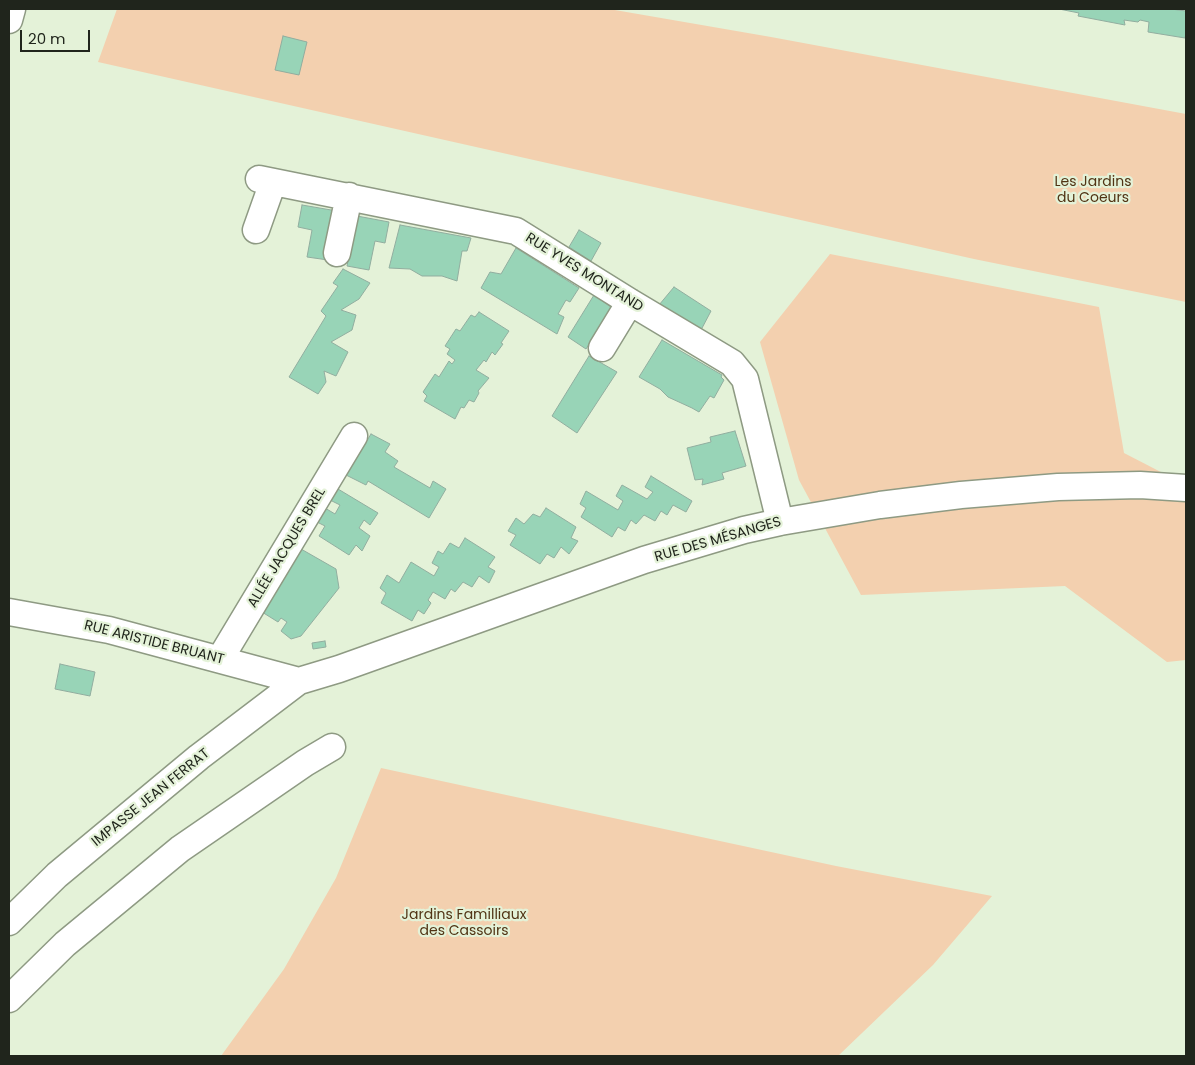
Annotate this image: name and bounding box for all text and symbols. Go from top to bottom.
scale bar [22,20,92,52]
text: 20 m [28,28,66,49]
park label: Les Jardins du Coeurs [1054,174,1132,206]
street label: RUE YVES MONTAND [522,230,646,316]
street label: ALLÉE JACQUES BREL [244,485,330,611]
street label: RUE DES MÉSANGES [653,514,783,566]
street label: RUE ARISTIDE BRUANT [82,617,226,669]
street label: IMPASSE JEAN FERRAT [89,745,213,851]
park label: Jardins Familliaux des Cassoirs [402,907,526,940]

